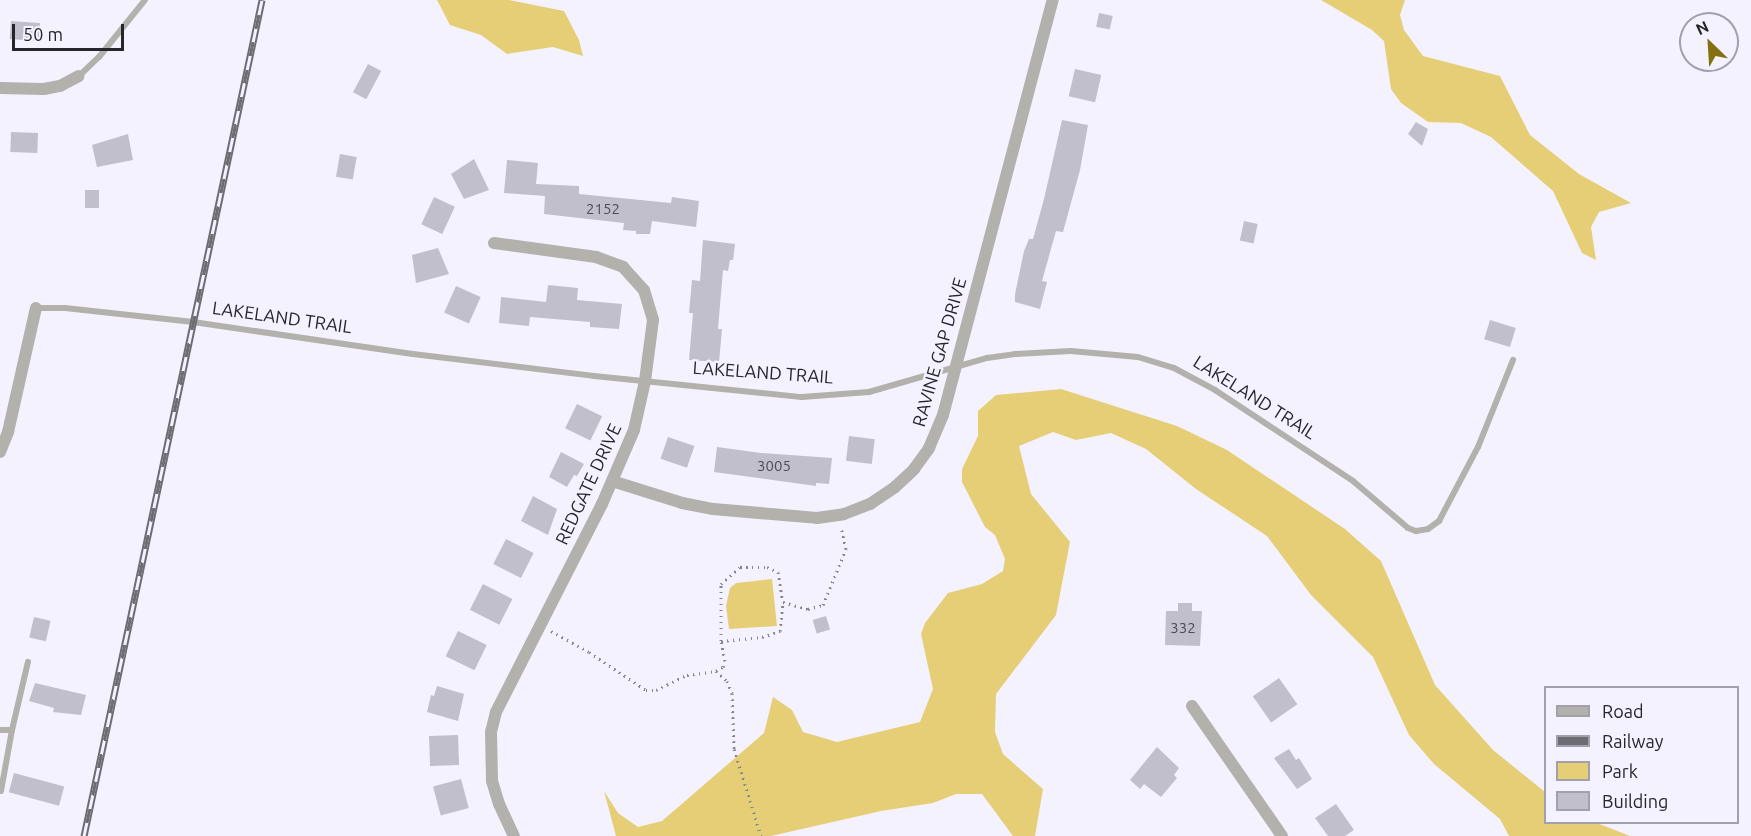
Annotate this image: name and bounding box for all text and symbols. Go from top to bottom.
scale bar [15,12,128,50]
north arrow [1679,12,1739,72]
text: N [1693,17,1711,38]
text: 50 m [23,24,63,44]
house number: 2152 [586,200,620,218]
street label: RAVINE GAP DRIVE [907,275,971,429]
street label: LAKELAND TRAIL [211,297,353,337]
street label: LAKELAND TRAIL [1190,351,1320,443]
street label: LAKELAND TRAIL [692,356,834,388]
street label: REDGATE DRIVE [551,420,625,548]
house number: 3005 [757,457,791,475]
house number: 332 [1170,619,1196,637]
legend [1544,686,1739,824]
text: Road [1602,701,1644,721]
text: Railway [1602,731,1663,751]
text: Park [1602,761,1638,781]
text: Building [1602,791,1668,811]

